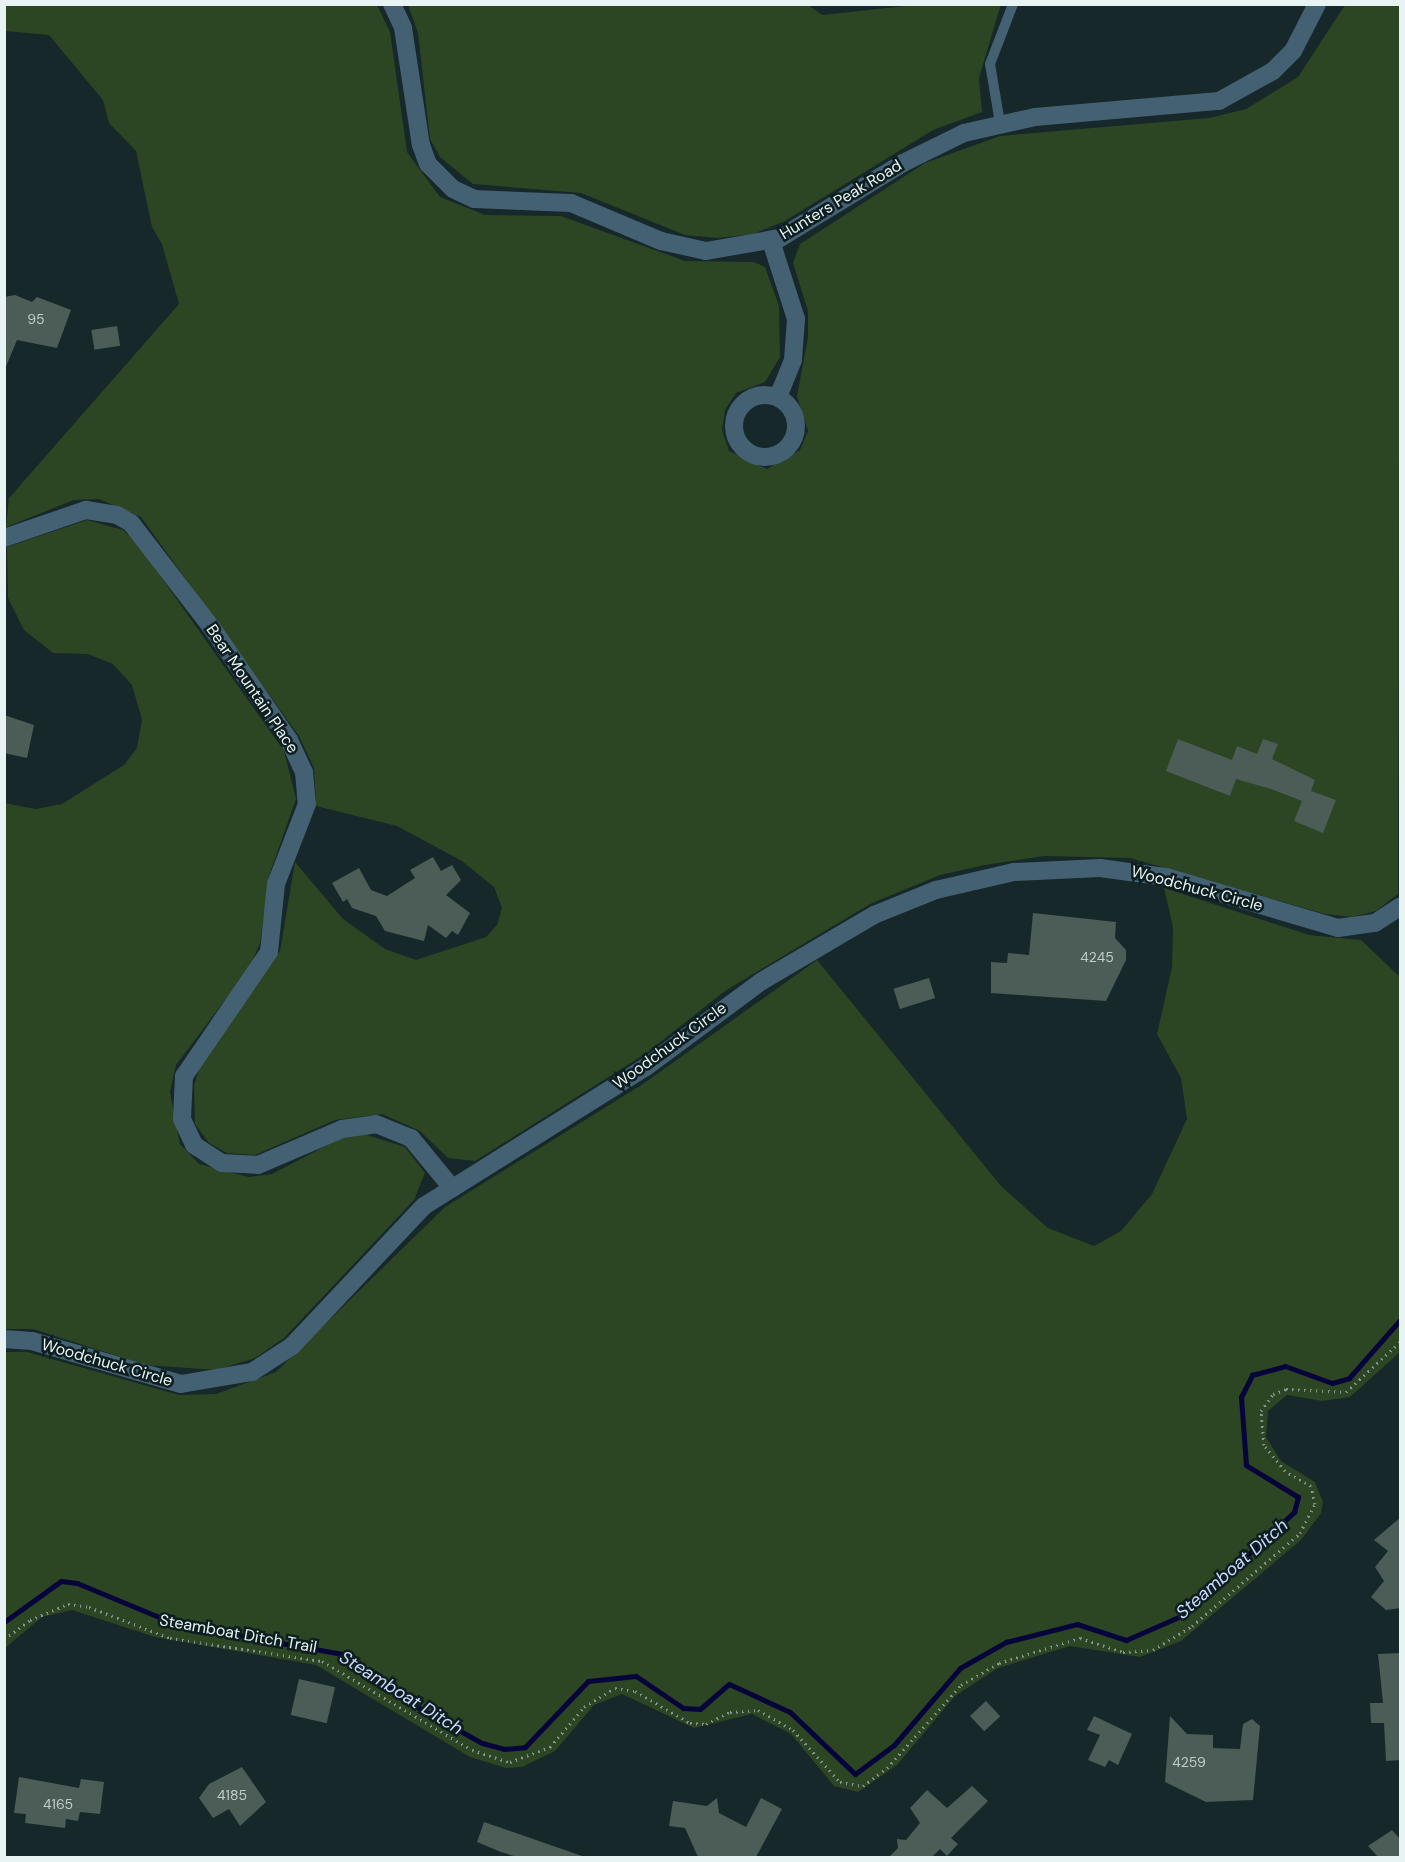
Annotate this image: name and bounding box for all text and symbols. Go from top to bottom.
street label: Hunters Peak Road [777,156,905,244]
house number: 95 [27,311,45,327]
street label: Bear Mountain Place [202,621,302,757]
street label: Woodchuck Circle [1129,862,1265,916]
house number: 4245 [1080,949,1114,965]
street label: Woodchuck Circle [610,998,730,1094]
street label: Woodchuck Circle [39,1335,175,1391]
water label: Steamboat Ditch [1172,1514,1292,1624]
street label: Steamboat Ditch Trail [158,1611,318,1657]
water label: Steamboat Ditch [335,1646,467,1740]
house number: 4259 [1172,1754,1206,1770]
house number: 4185 [217,1787,247,1803]
house number: 4165 [43,1796,73,1812]

